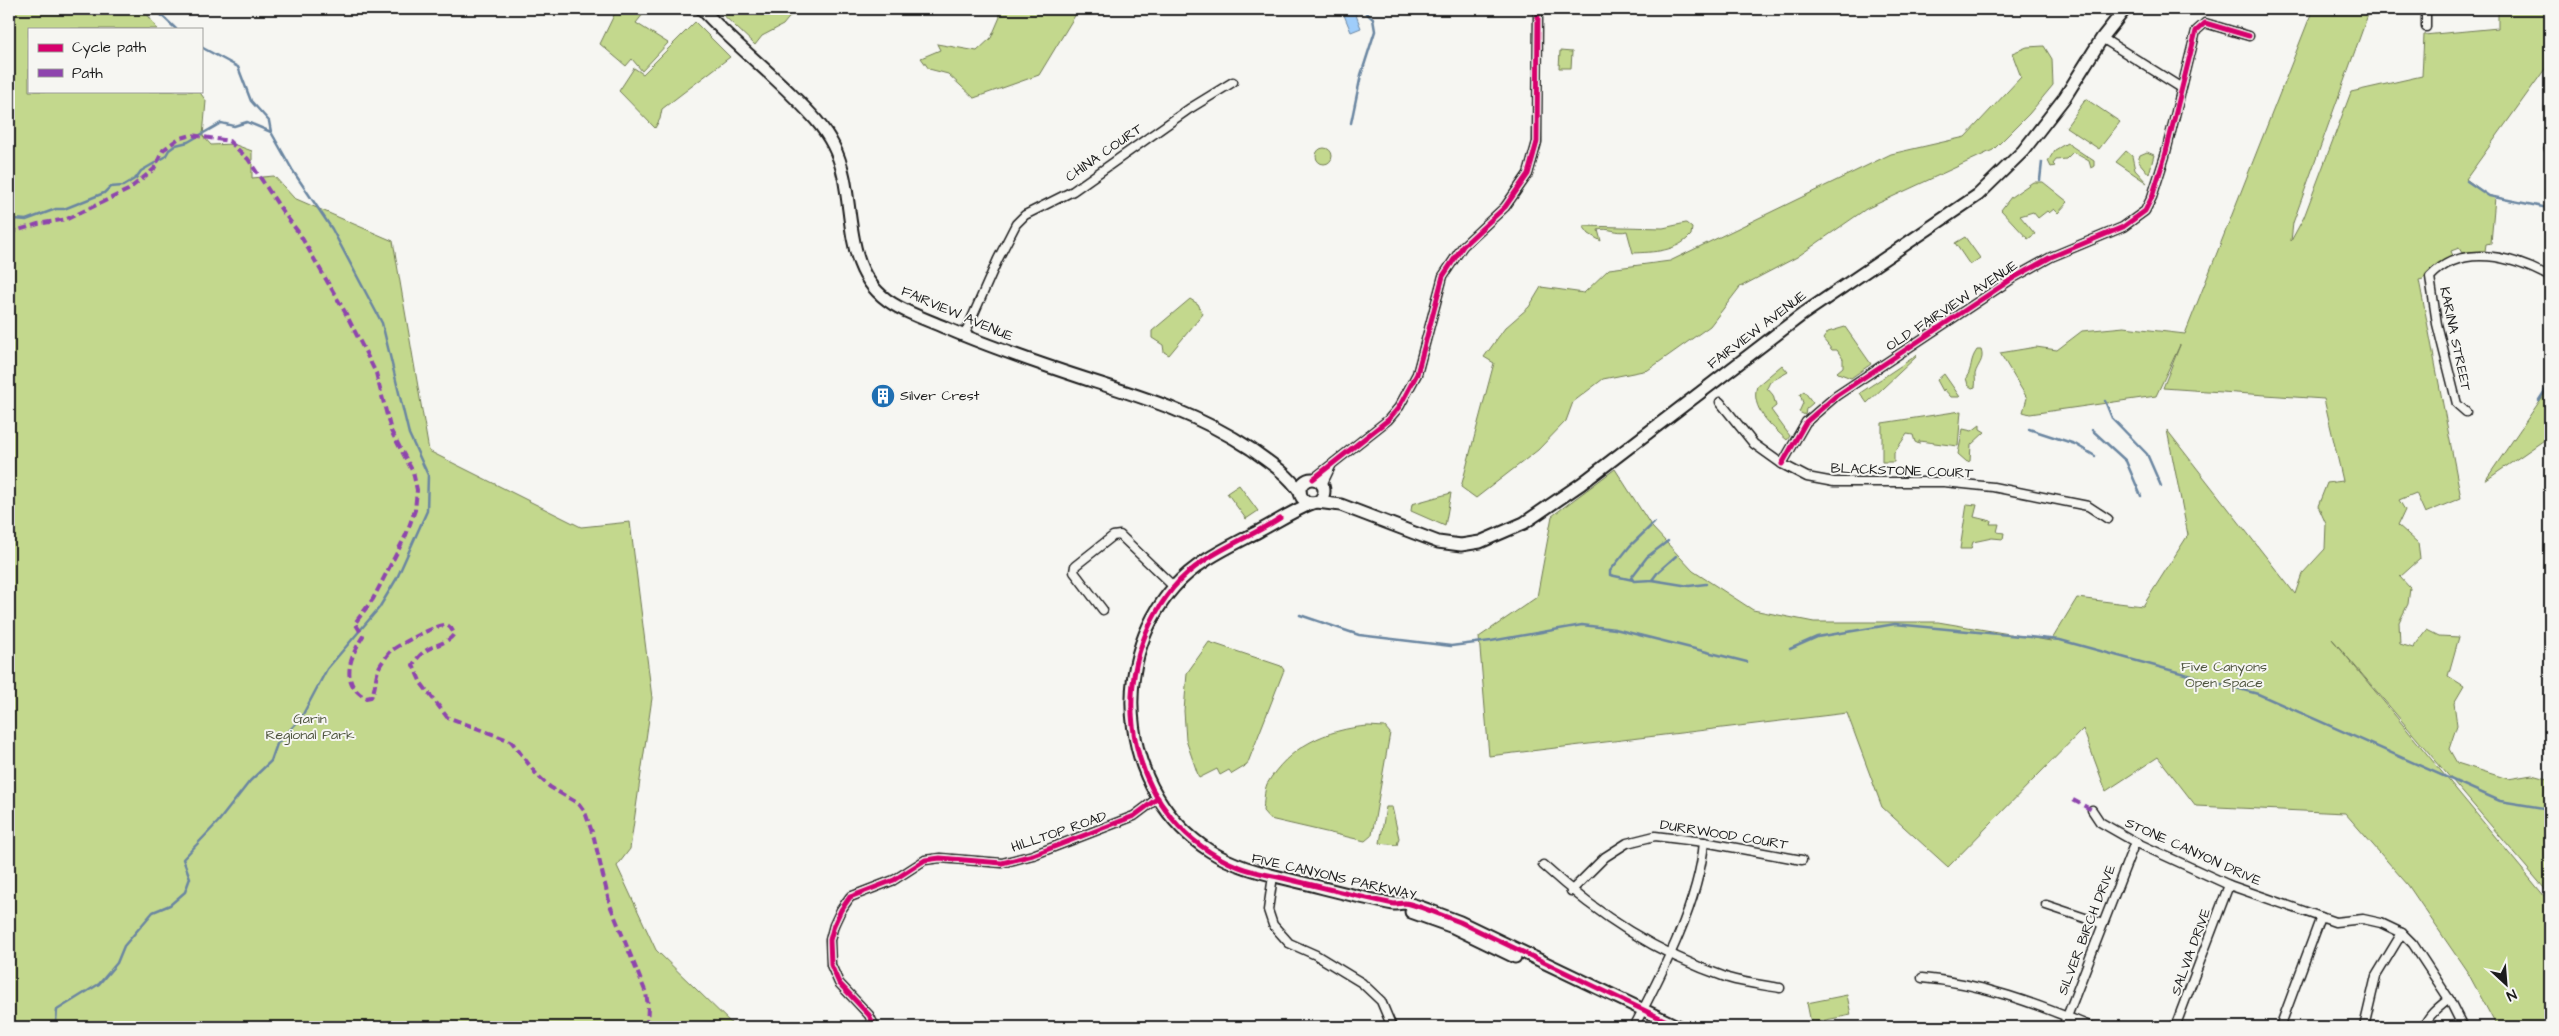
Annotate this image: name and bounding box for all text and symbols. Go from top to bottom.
legend [28,28,202,92]
text: Cycle path [72,37,147,59]
text: Path [72,63,103,84]
street label: CHINA COURT [1062,119,1147,187]
street label: OLD FAIRVIEW AVENUE [1882,255,2022,356]
street label: FAIRVIEW AVENUE [898,281,1017,347]
street label: KARINA STREET [2434,285,2476,393]
street label: FAIRVIEW AVENUE [1703,286,1811,374]
building icon: Silver Crest [870,383,896,409]
place label: Silver Crest [900,386,980,406]
street label: BLACKSTONE COURT [1830,459,1974,483]
park label: Five Canyons Open Space [2181,657,2267,693]
park label: Garin Regional Park [265,709,355,745]
street label: HILLTOP ROAD [1008,806,1110,858]
street label: STONE CANYON DRIVE [2122,813,2265,891]
street label: DURRWOOD COURT [1659,815,1790,855]
street label: FIVE CANYONS PARKWAY [1250,848,1419,906]
street label: SILVER BIRCH DRIVE [2053,861,2121,998]
street label: SALVIA DRIVE [2166,905,2216,998]
north arrow [2482,958,2532,1008]
text: N [2503,984,2520,1006]

